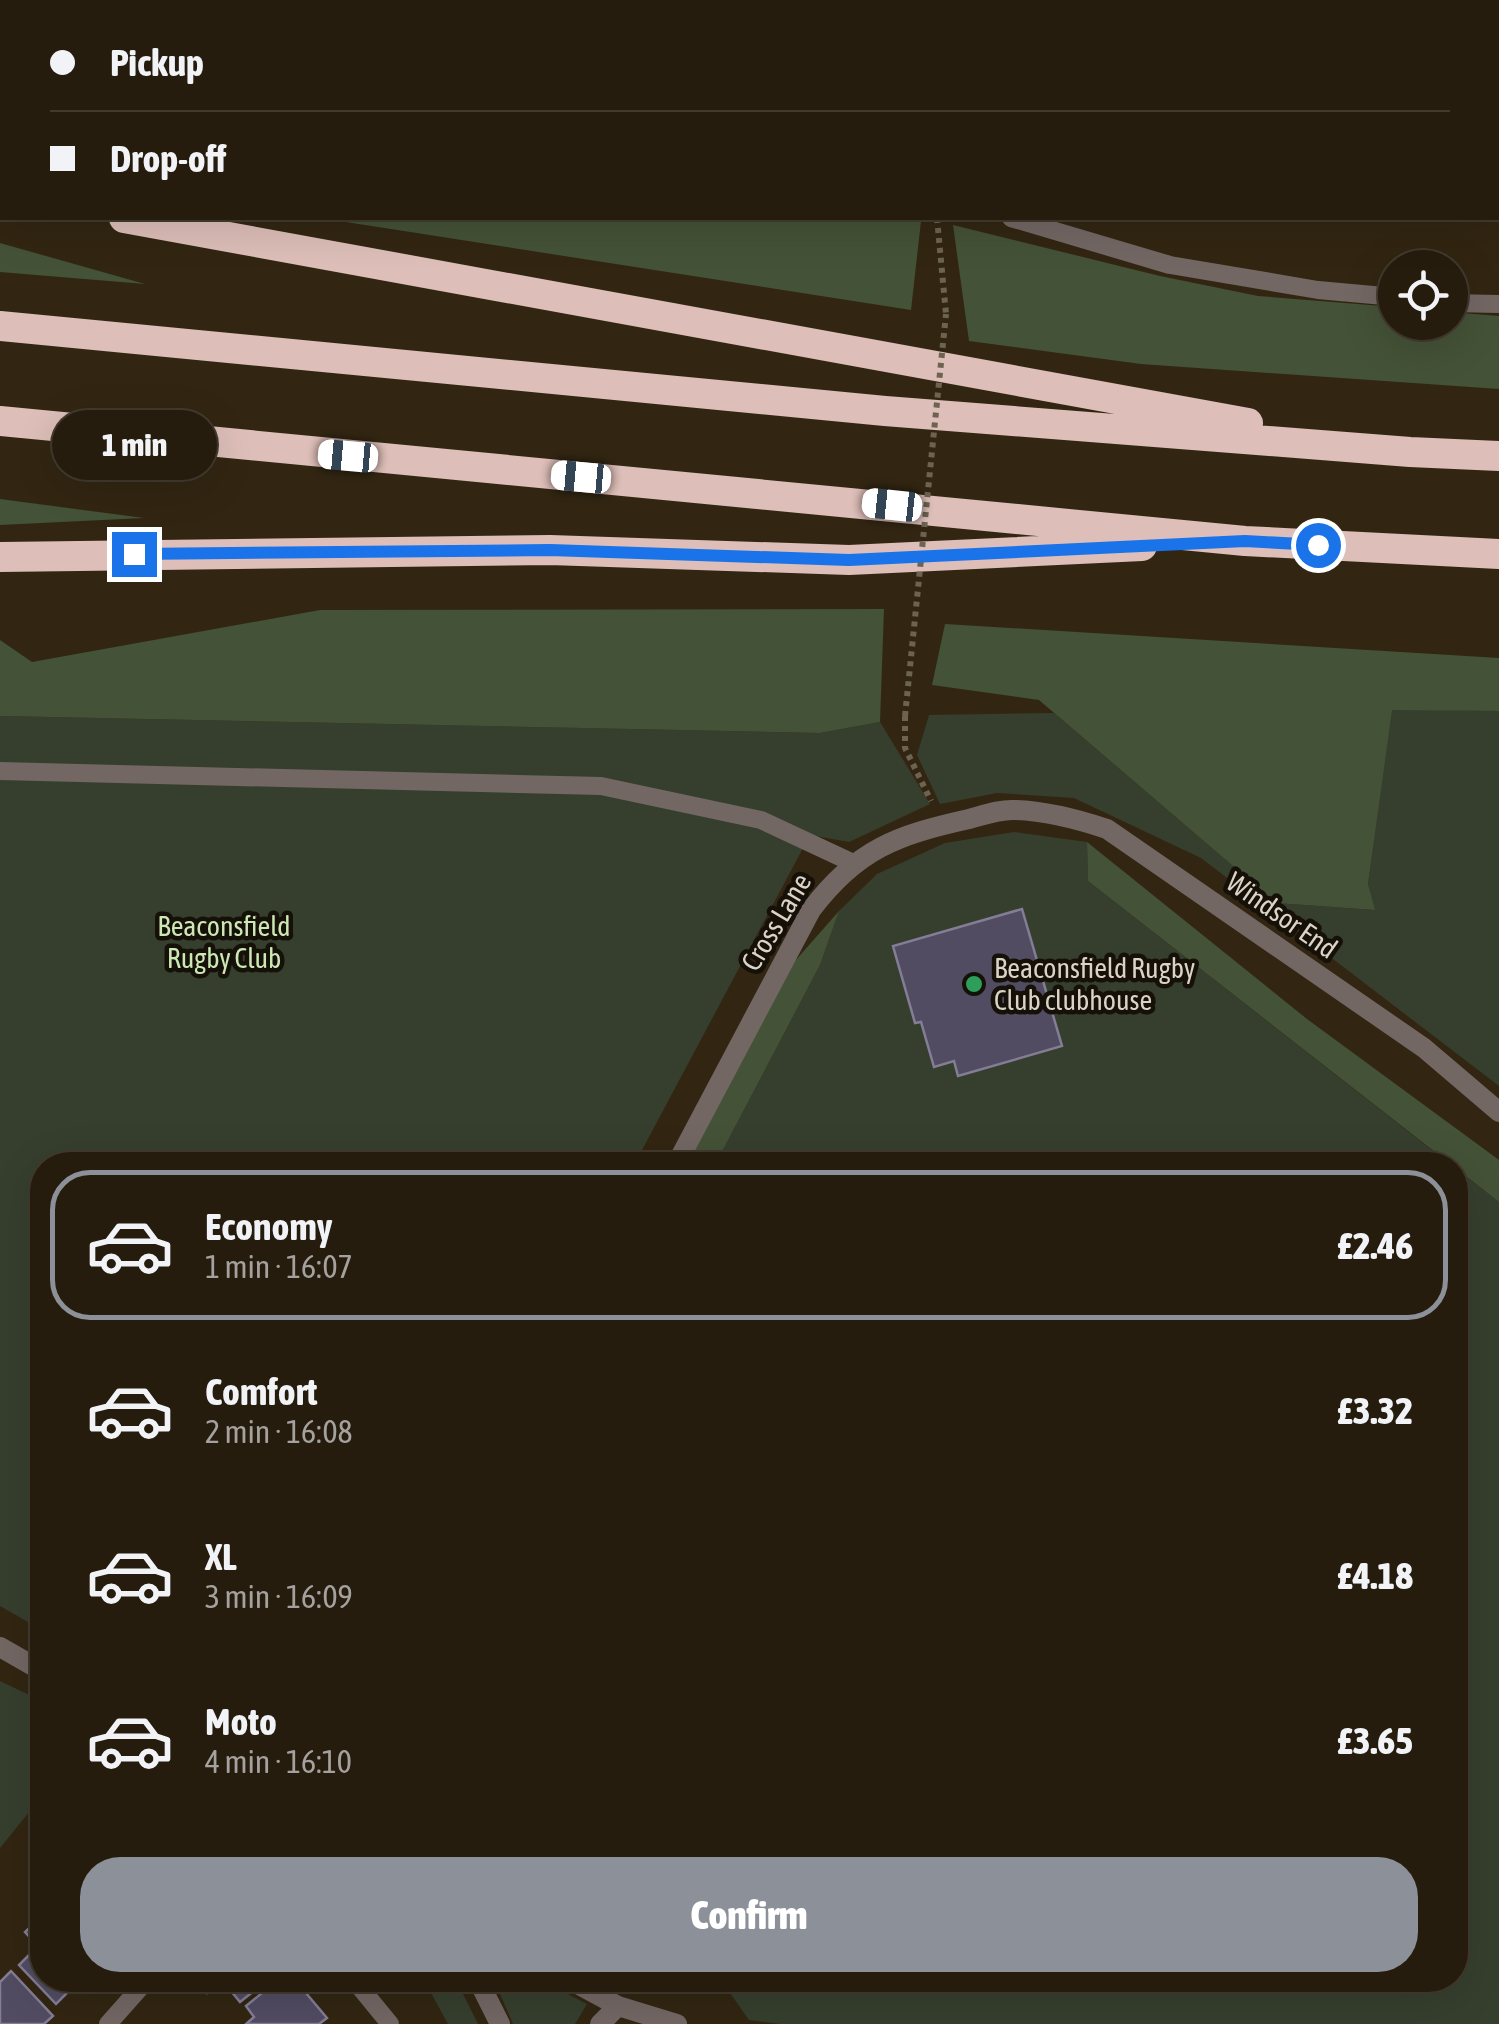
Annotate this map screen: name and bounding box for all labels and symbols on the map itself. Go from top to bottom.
callout: 1 min [52,409,216,479]
car [317,438,379,474]
car [550,459,612,495]
car [861,487,923,523]
route start [1296,523,1341,568]
route end [112,532,157,577]
street label: Windsor End [1221,865,1343,965]
street label: Cross Lane [735,868,817,976]
park label: Beaconsfield Rugby Club [157,910,291,974]
place label: Beaconsfield Rugby Club clubhouse [994,952,1195,1016]
marker: Beaconsfield Rugby Club clubhouse [963,973,985,995]

